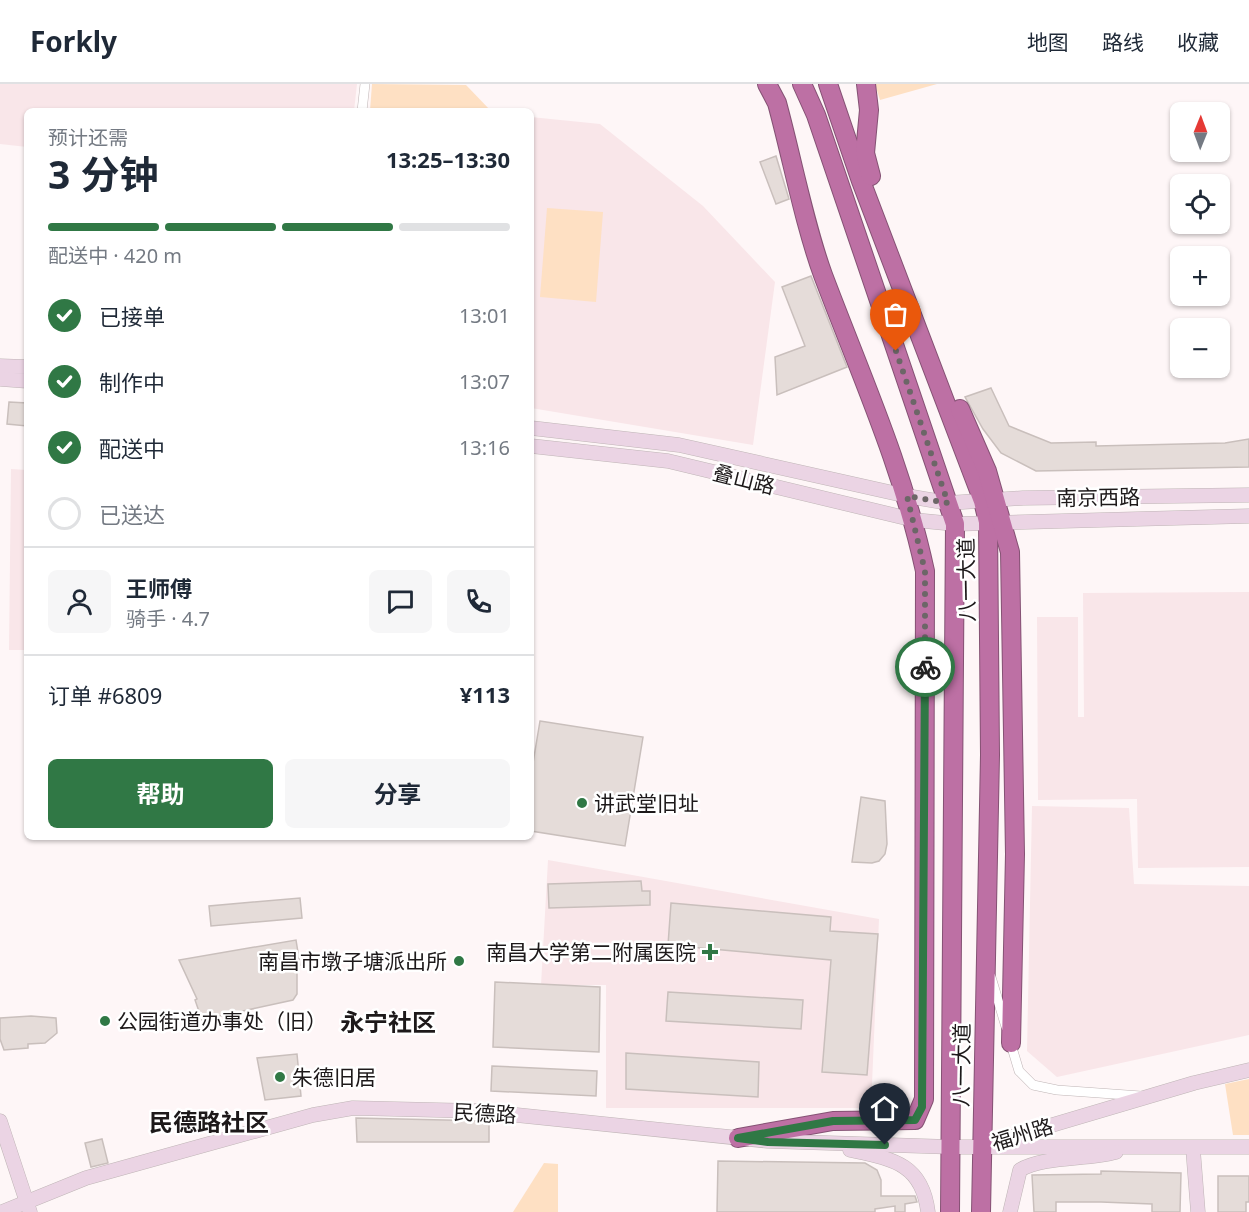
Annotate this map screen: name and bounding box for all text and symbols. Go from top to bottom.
text: Forkly [30,22,117,60]
text: 地图 [1027,28,1069,56]
text: 路线 [1102,28,1144,56]
text: 收藏 [1177,28,1219,56]
north arrow [1170,102,1230,162]
map controls [1170,102,1230,378]
text: 预计还需 [48,124,128,151]
text: 13:25–13:30 [386,144,510,174]
text: 3 分钟 [48,147,158,200]
button: locate [1170,174,1230,234]
text: 配送中 · 420 m [48,242,182,269]
button: + [1170,246,1230,306]
pin [870,289,921,351]
icon: bag [879,298,912,331]
icon: check [48,299,81,332]
text: 已接单 [99,301,165,331]
text: 13:01 [459,302,510,329]
button: − [1170,318,1230,378]
icon: check [48,365,81,398]
text: 制作中 [99,367,165,397]
text: 13:07 [459,368,510,395]
icon: check [48,431,81,464]
text: 配送中 [99,433,165,463]
text: 13:16 [459,434,510,461]
street label: 叠山路 [710,458,778,500]
street label: 南京西路 [1056,482,1140,512]
text: 已送达 [99,499,165,529]
street label: 八一大道 [951,538,981,622]
button: person [48,570,111,633]
button: chat [369,570,432,633]
button: phone [447,570,510,633]
text: 王师傅 [126,573,192,603]
text: 骑手 · 4.7 [126,605,210,632]
courier [895,637,955,697]
icon: bike [909,651,942,684]
text: ¥113 [460,679,510,709]
text: 订单 #6809 [48,680,162,710]
button: 帮助 [48,759,273,828]
button: 分享 [285,759,510,828]
place label: 讲武堂旧址 [594,789,699,817]
marker: 讲武堂旧址 [575,796,589,810]
place label: 南昌大学第二附属医院 [486,938,696,966]
marker: 南昌大学第二附属医院 [701,943,719,961]
place label: 南昌市墩子塘派出所 [258,947,447,975]
marker: 南昌市墩子塘派出所 [452,954,466,968]
district label: 永宁社区 [340,1005,436,1038]
place label: 公园街道办事处（旧） [117,1007,327,1035]
marker: 公园街道办事处（旧） [98,1014,112,1028]
street label: 八一大道 [946,1023,976,1107]
place label: 朱德旧居 [292,1063,376,1091]
marker: 朱德旧居 [273,1070,287,1084]
pin [859,1083,910,1145]
icon: home [868,1092,901,1125]
street label: 民德路 [453,1097,517,1129]
district label: 民德路社区 [149,1105,269,1138]
street label: 福州路 [988,1111,1056,1157]

